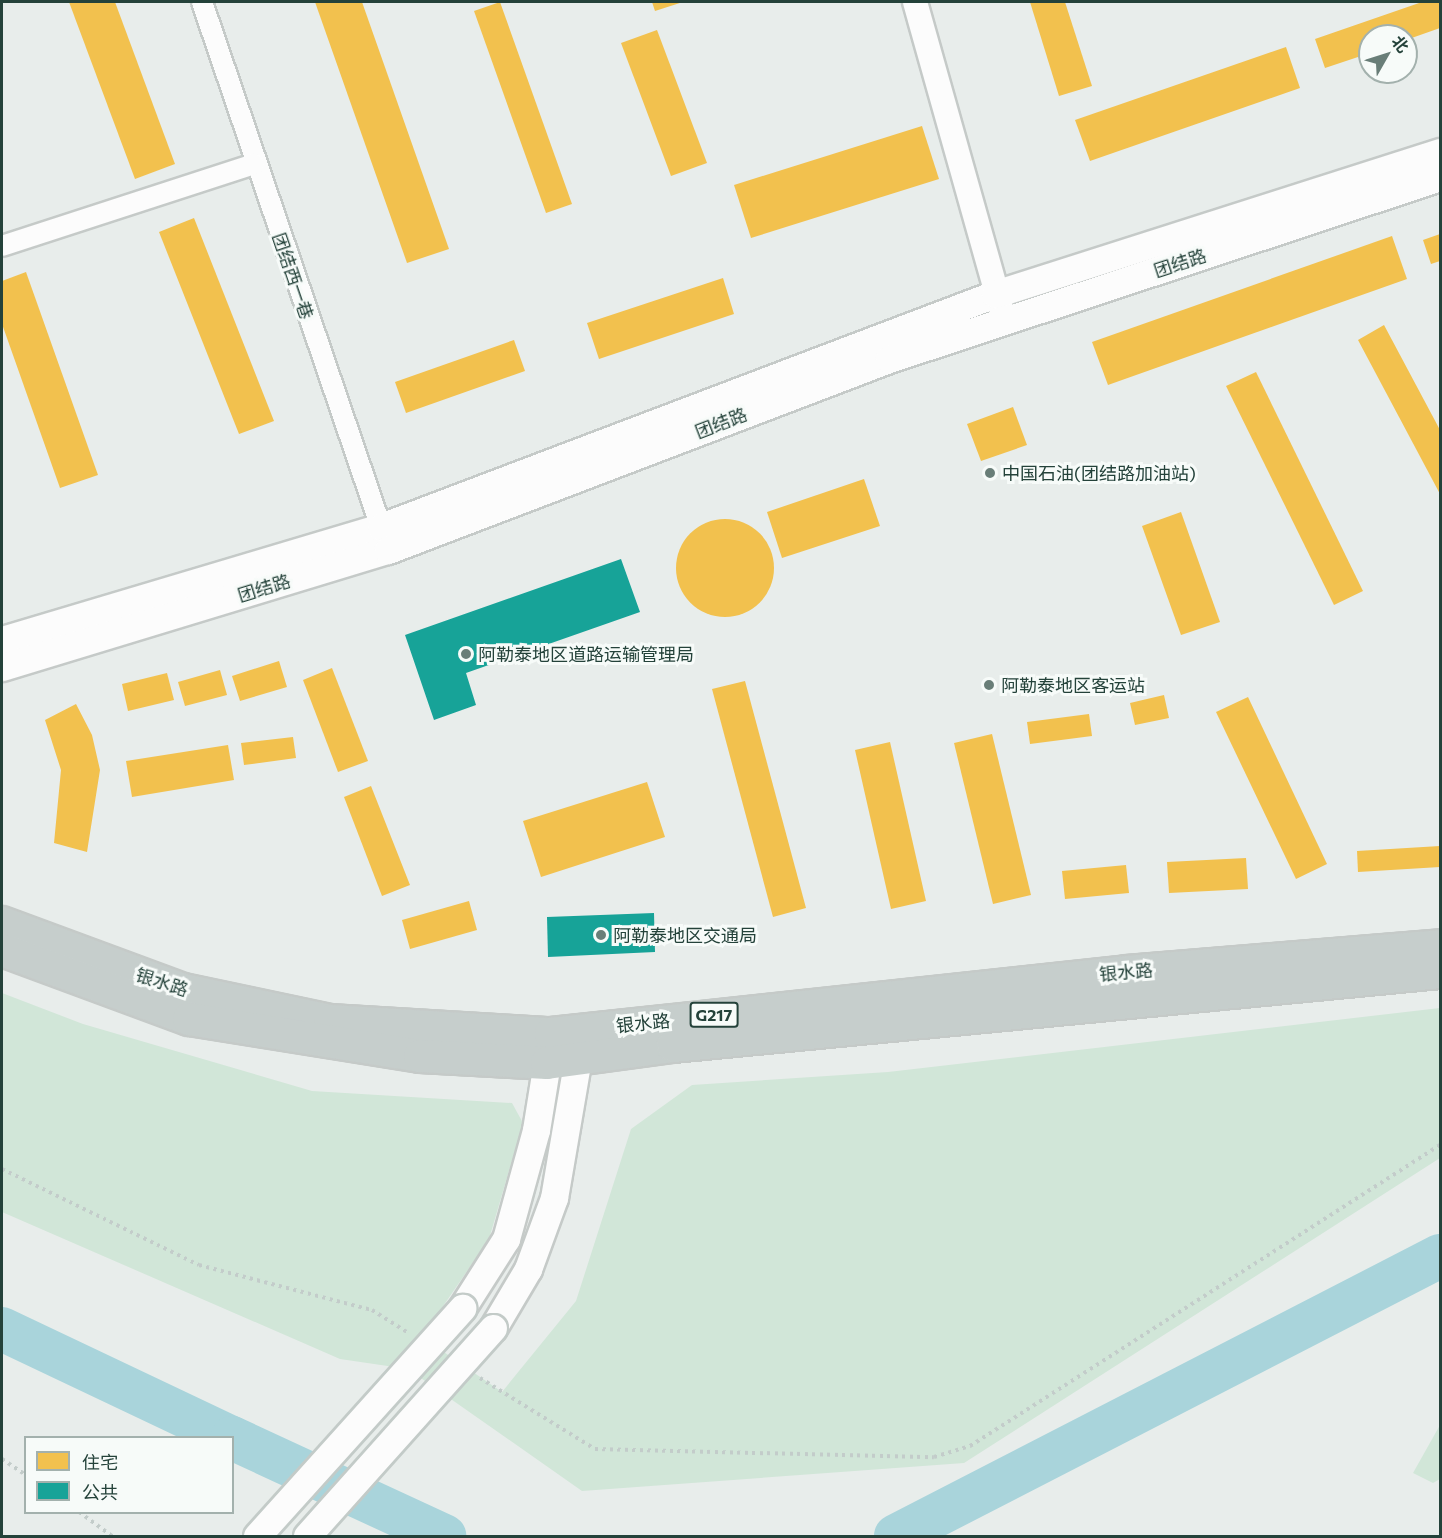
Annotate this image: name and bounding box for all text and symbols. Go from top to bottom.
north arrow [1358,24,1418,84]
text: 北 [1388,31,1413,56]
street label: 团结西一巷 [268,230,318,322]
street label: 团结路 [1151,244,1209,282]
street label: 团结路 [692,403,750,443]
place label: 中国石油(团结路加油站) [1002,462,1196,484]
marker: 中国石油(团结路加油站) [983,466,997,480]
street label: 团结路 [235,570,293,606]
place label: 阿勒泰地区道路运输管理局 [478,643,694,665]
marker: 阿勒泰地区道路运输管理局 [459,647,473,661]
place label: 阿勒泰地区客运站 [1001,674,1145,696]
marker: 阿勒泰地区客运站 [982,678,996,692]
place label: 阿勒泰地区交通局 [613,924,757,946]
marker: 阿勒泰地区交通局 [594,928,608,942]
street label: 银水路 [1098,959,1154,985]
street label: 银水路 [133,963,191,1001]
road number: G217 [688,1002,740,1028]
street label: 银水路 [615,1009,671,1037]
legend [24,1436,234,1514]
text: 住宅 [82,1451,118,1473]
text: 公共 [82,1481,118,1503]

